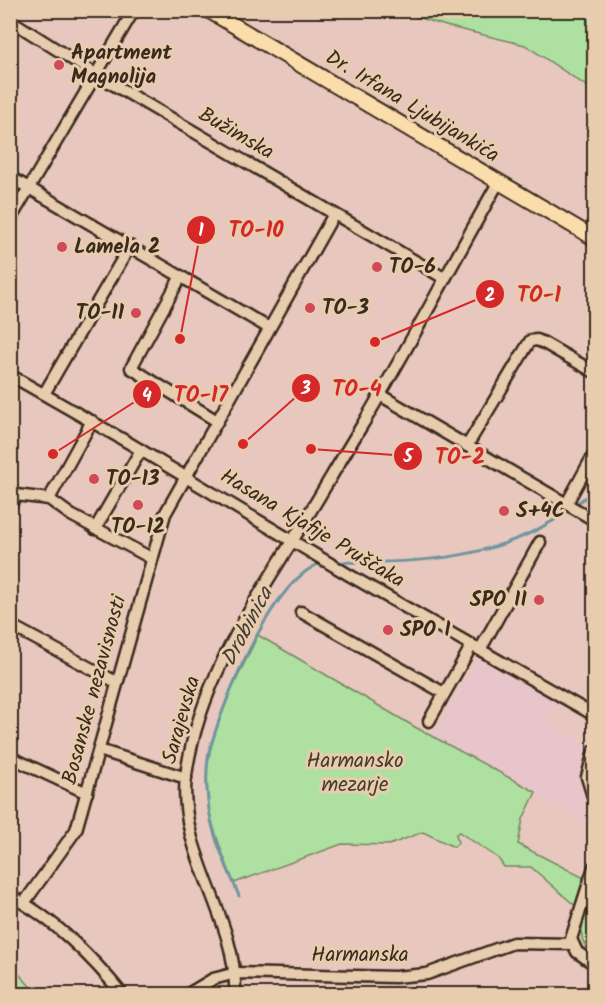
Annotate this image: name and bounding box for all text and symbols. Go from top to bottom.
place label: Apartment Magnolija [71,37,172,94]
street label: Dr. Irfana Ljubijankića [319,42,505,172]
marker: Apartment Magnolija [52,58,66,72]
street label: Bužimska [192,99,280,169]
callout: TO-10 [186,210,295,250]
text: TO-10 [228,214,284,249]
text: 1 [198,217,204,246]
place label: Lamela 2 [74,231,160,264]
marker: Lamela 2 [55,240,69,254]
place label: TO-6 [389,251,436,284]
marker: TO-6 [370,260,384,274]
callout: TO-1 [475,274,573,314]
text: TO-1 [517,279,561,314]
text: 2 [485,282,495,311]
place label: TO-3 [322,292,370,325]
place label: TO-11 [76,297,125,330]
marker: TO-3 [303,301,317,315]
marker: TO-11 [129,306,143,320]
callout: TO-4 [291,368,394,408]
text: TO-4 [332,373,382,408]
callout: TO-17 [132,374,240,414]
text: 3 [300,375,311,404]
text: TO-17 [174,379,229,414]
text: 4 [142,382,152,411]
callout: TO-2 [393,436,497,476]
text: TO-2 [435,441,485,476]
text: 5 [402,443,414,472]
street label: Hasana Kjafije Pruščaka [213,461,411,597]
place label: TO-13 [106,463,160,496]
marker: TO-13 [87,472,101,486]
place label: S+4C [516,495,565,528]
marker: TO-12 [131,498,145,512]
marker: S+4C [497,504,511,518]
place label: TO-12 [111,511,165,544]
water label: Drobinica [213,580,284,673]
place label: SPO II [470,584,527,617]
street label: Bosanske nezavisnosti [54,591,136,788]
marker: SPO II [532,593,546,607]
place label: SPO I [400,614,451,647]
marker: SPO I [381,623,395,637]
street label: Sarajevska [154,672,210,768]
park label: Harmansko mezarje [307,745,403,802]
street label: Harmanska [311,939,409,972]

